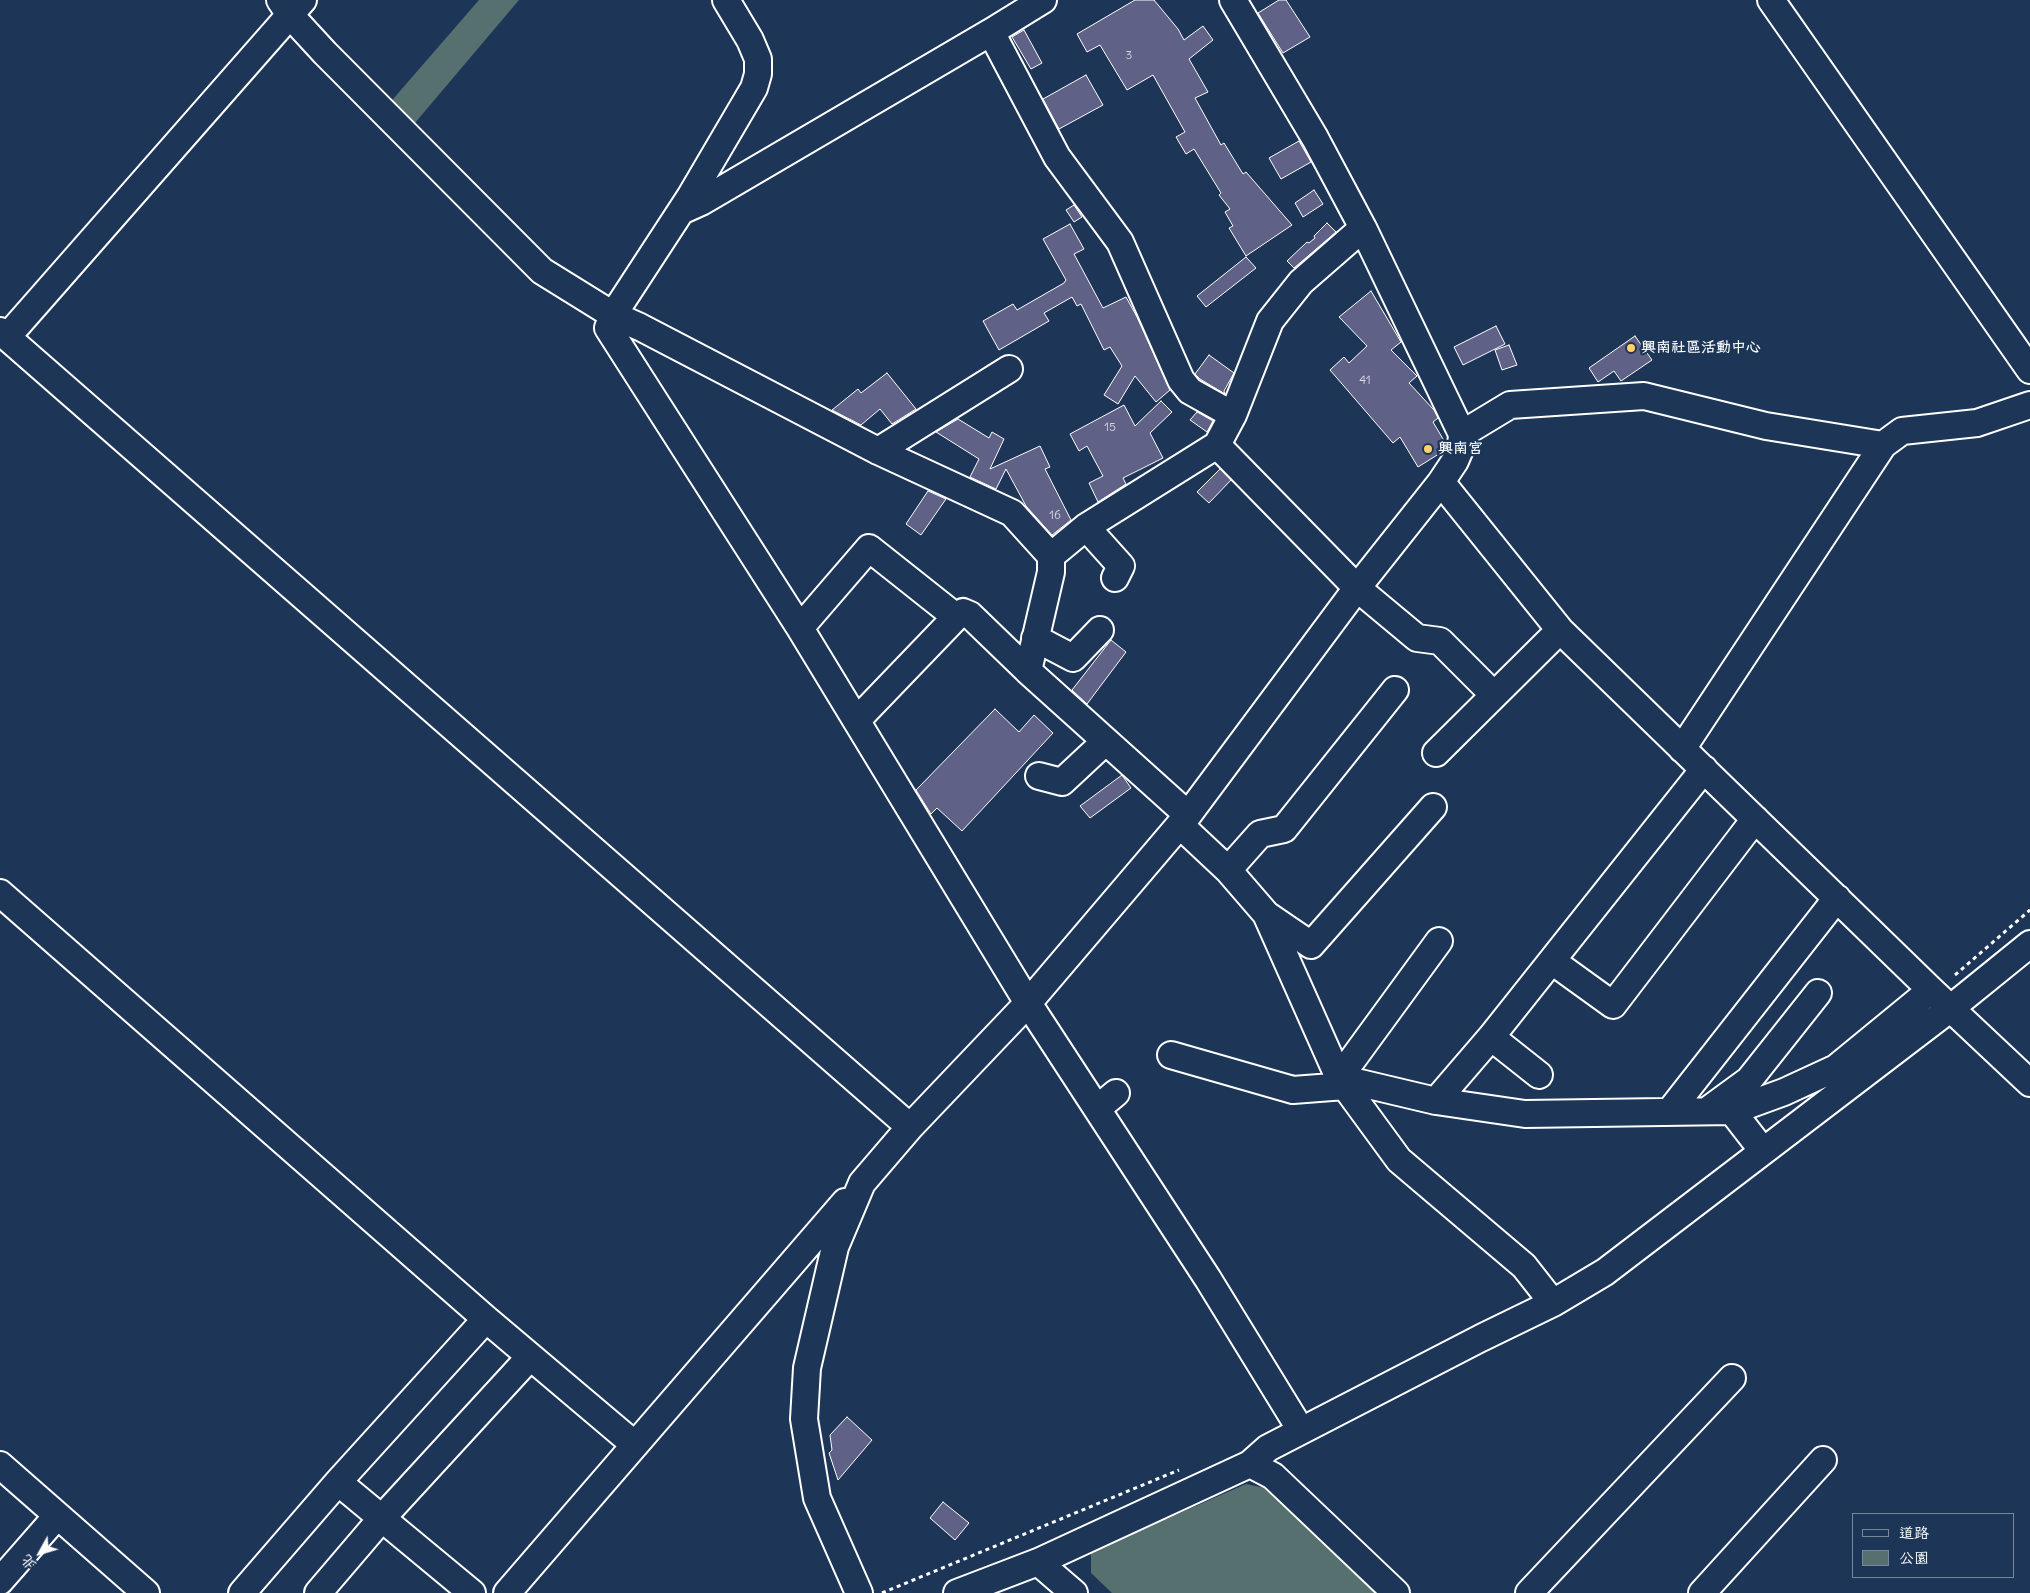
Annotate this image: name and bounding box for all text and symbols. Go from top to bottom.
house number: 3 [1126,49,1132,63]
place label: 興南社區活動中心 [1641,339,1761,357]
marker: 興南社區活動中心 [1625,342,1637,354]
house number: 41 [1359,374,1371,388]
house number: 15 [1104,421,1116,435]
place label: 興南宮 [1438,440,1483,458]
marker: 興南宮 [1422,443,1434,455]
house number: 16 [1049,509,1061,523]
legend [1852,1513,2015,1578]
text: 道路 [1899,1523,1929,1542]
north arrow [15,1528,65,1578]
text: 公園 [1899,1548,1929,1567]
text: 北 [17,1551,40,1574]

